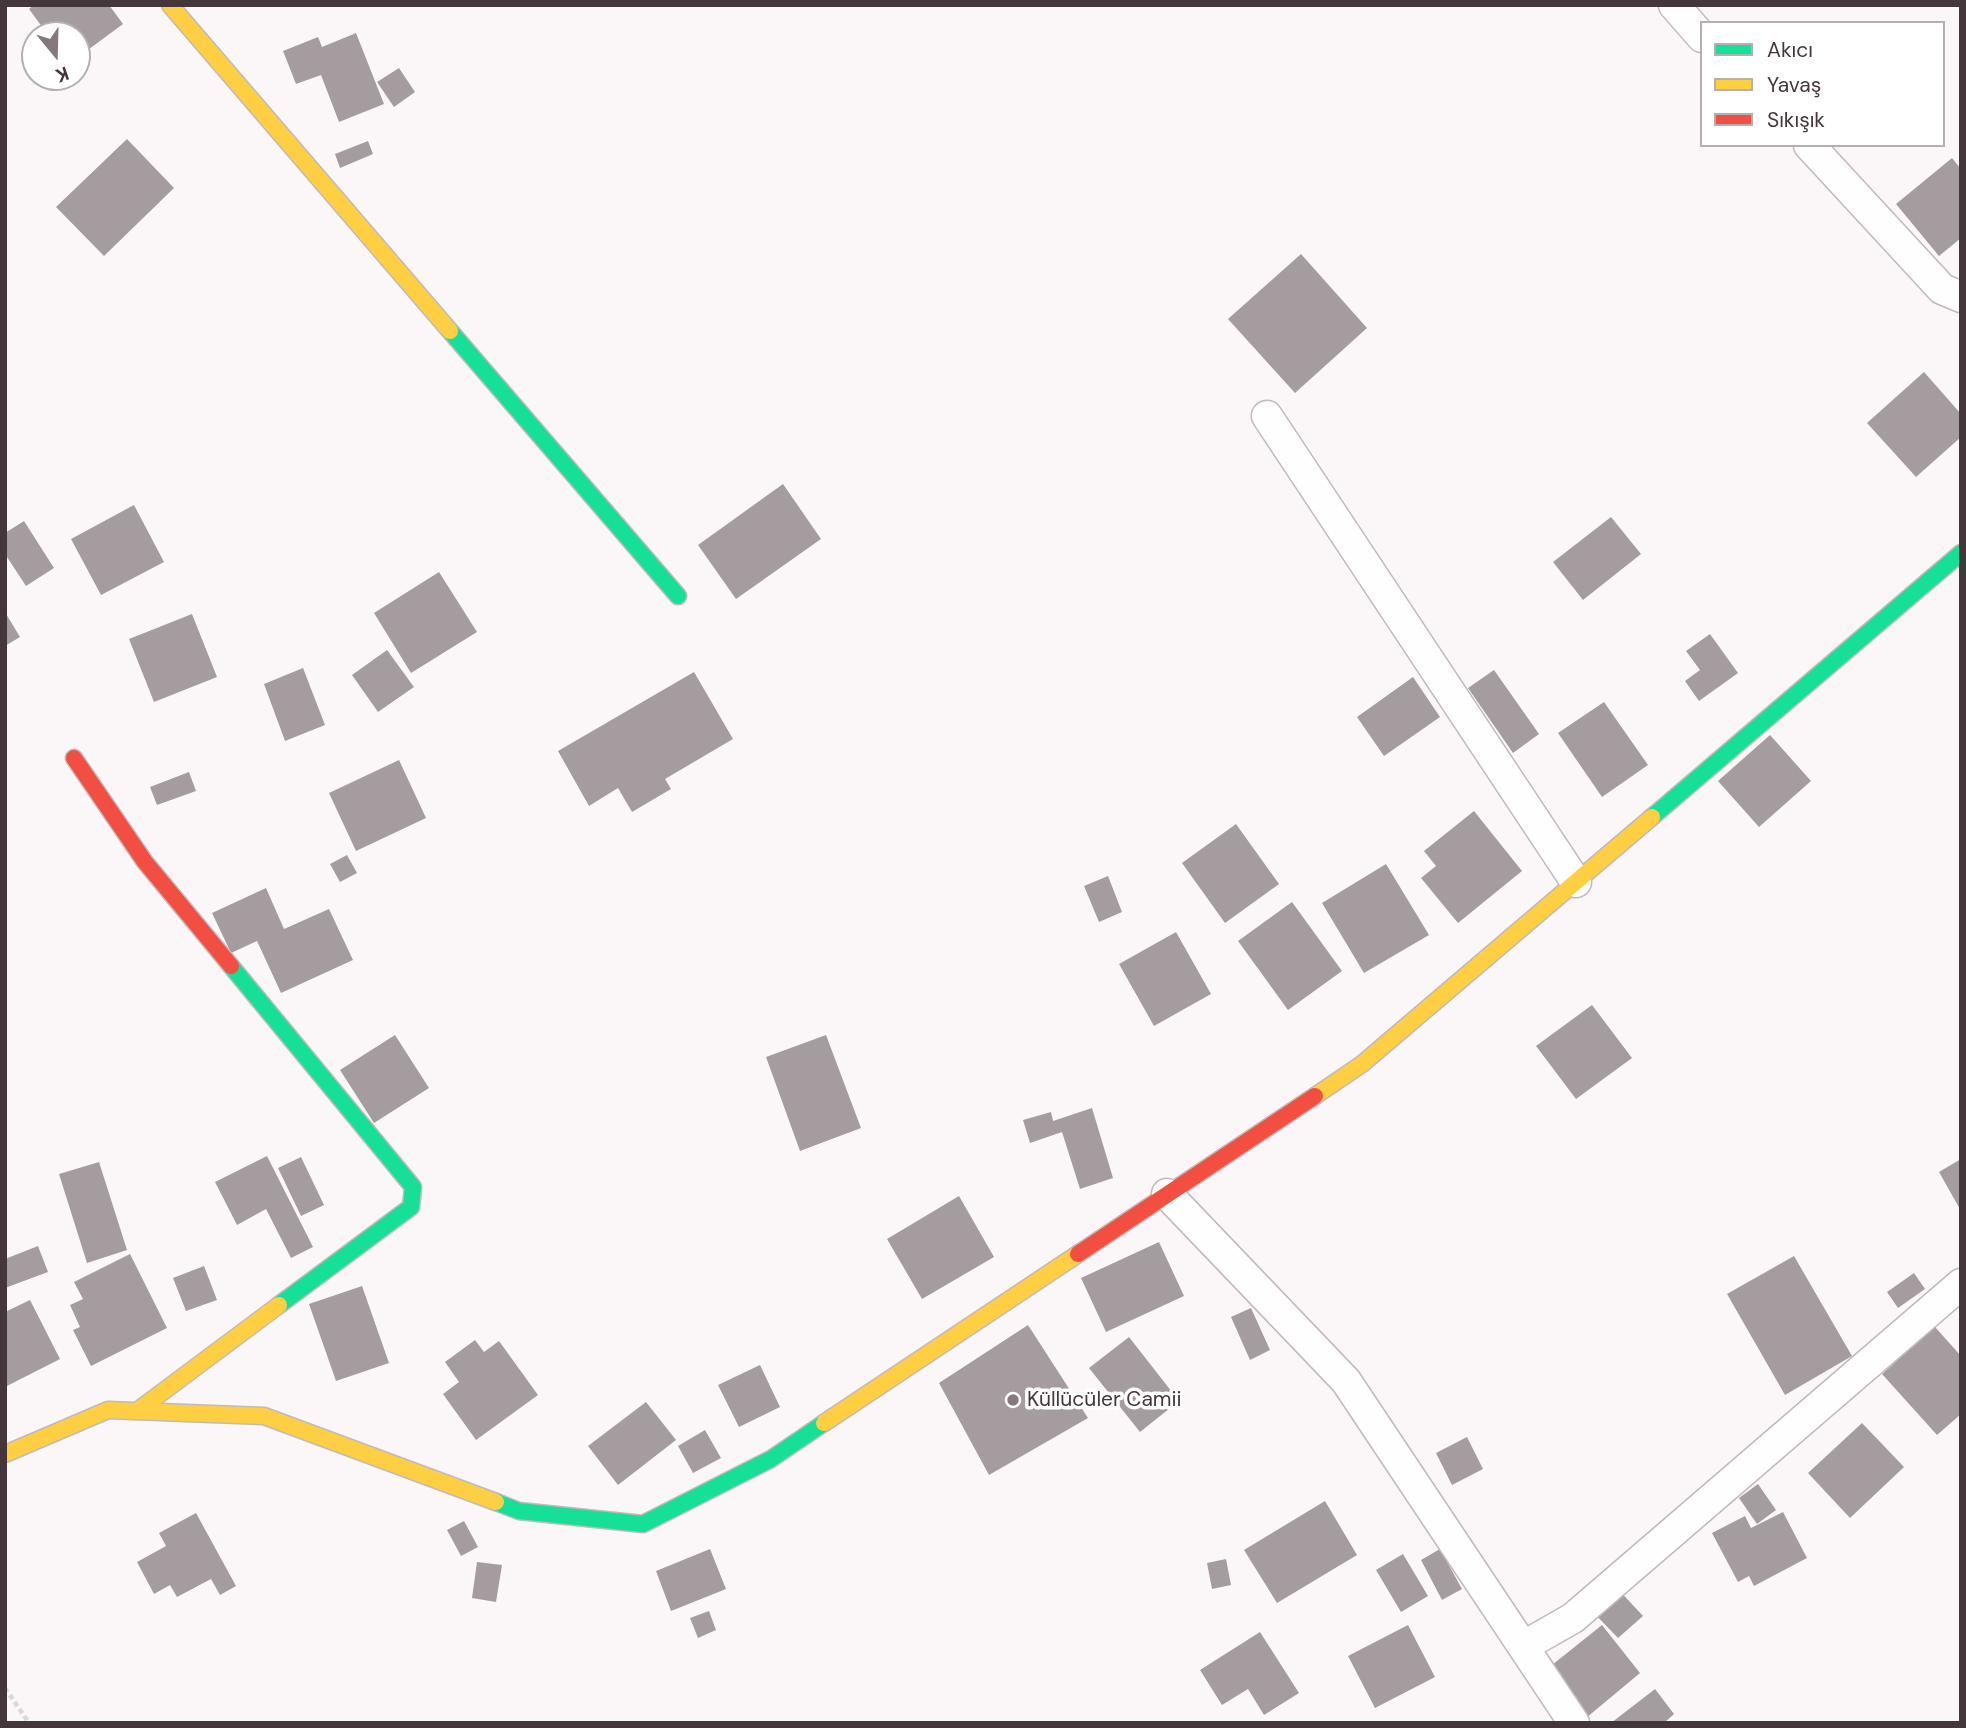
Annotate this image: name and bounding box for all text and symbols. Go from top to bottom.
north arrow [21,21,91,91]
legend [1700,21,1945,147]
text: Akıcı [1767,36,1813,64]
text: K [52,61,72,88]
text: Yavaş [1767,71,1821,99]
text: Sıkışık [1767,106,1825,134]
place label: Küllücüler Camii [1027,1387,1182,1413]
marker: Küllücüler Camii [1005,1392,1021,1408]

